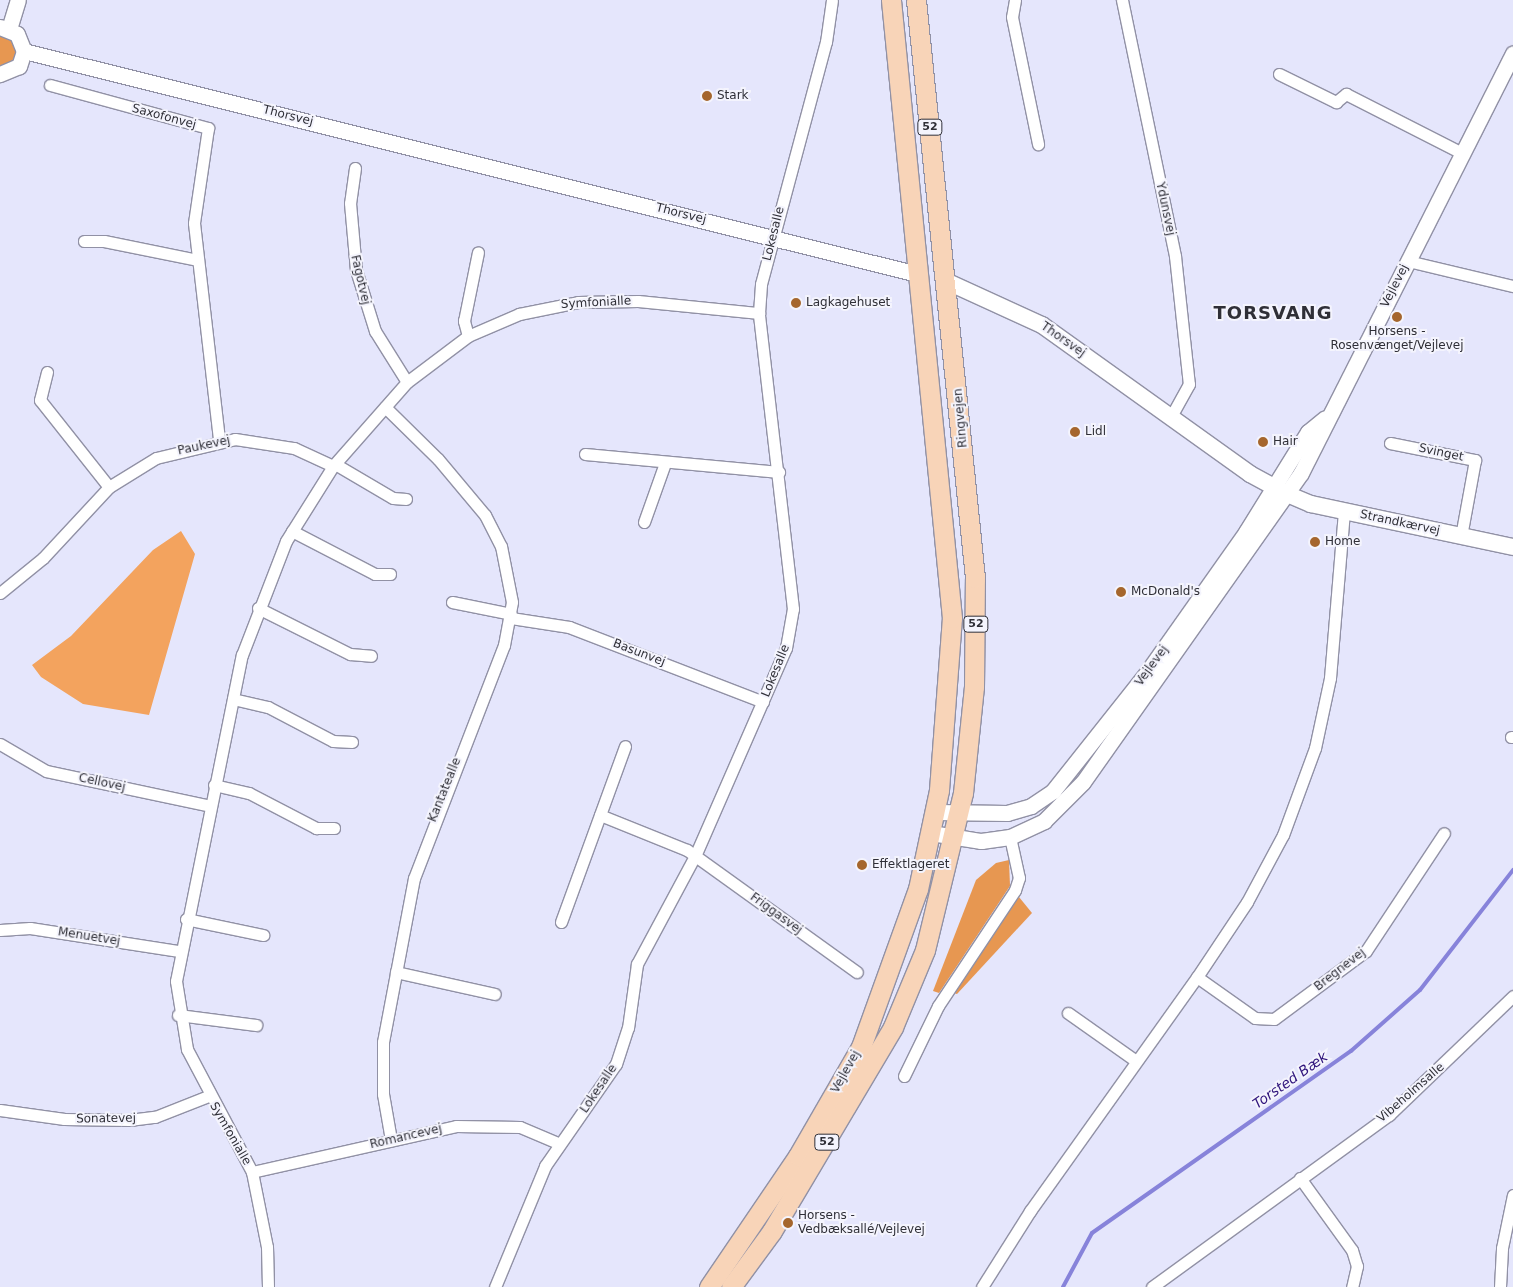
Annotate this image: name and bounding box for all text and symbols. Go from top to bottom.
place label: Stark [717,89,749,103]
marker: Stark [701,90,713,102]
street label: Saxofonvej [130,101,198,133]
street label: Thorsvej [261,103,315,129]
road number: 52 [916,118,944,136]
street label: Ydunsvej [1152,181,1178,237]
street label: Thorsvej [654,201,708,227]
street label: Lokesalle [760,205,788,263]
street label: Fagotvej [347,254,373,306]
street label: Vejlevej [1378,262,1412,310]
street label: Symfonialle [561,294,631,312]
place label: Lagkagehuset [806,296,890,310]
marker: Lagkagehuset [790,297,802,309]
district label: TORSVANG [1213,302,1333,324]
marker: Horsens - Rosenvænget/Vejlevej [1391,311,1403,323]
street label: Thorsvej [1038,319,1088,361]
place label: Horsens - Rosenvænget/Vejlevej [1330,325,1464,353]
street label: Ringvejen [951,388,971,448]
place label: Lidl [1085,425,1106,439]
marker: Lidl [1069,426,1081,438]
street label: Paukevej [176,433,232,459]
place label: Hair [1273,435,1298,449]
marker: Hair [1257,436,1269,448]
street label: Svinget [1417,441,1465,465]
street label: Strandkærvej [1359,508,1441,538]
place label: Home [1325,535,1360,549]
marker: Home [1309,536,1321,548]
place label: McDonald's [1131,585,1200,599]
marker: McDonald's [1115,586,1127,598]
road number: 52 [962,616,990,632]
street label: Basunvej [611,636,667,670]
street label: Lokesalle [759,643,793,699]
street label: Vejlevej [1133,643,1171,689]
street label: Kantatealle [426,756,464,824]
street label: Cellovej [77,771,127,795]
place label: Effektlageret [872,858,949,872]
marker: Effektlageret [856,859,868,871]
street label: Friggasvej [747,890,805,938]
street label: Menuetvej [57,925,121,949]
street label: Bregnevej [1312,946,1368,994]
street label: Vejlevej [828,1048,864,1096]
water label: Torsted Bæk [1249,1048,1331,1112]
street label: Vibeholmsalle [1375,1060,1447,1126]
street label: Lokesalle [578,1062,620,1116]
street label: Symfonialle [206,1100,254,1168]
street label: Sonatevej [76,1111,136,1127]
street label: Romancevej [369,1122,443,1152]
road number: 52 [813,1134,841,1150]
place label: Horsens - Vedbæksallé/Vejlevej [798,1209,925,1237]
marker: Horsens - Vedbæksallé/Vejlevej [782,1217,794,1229]

